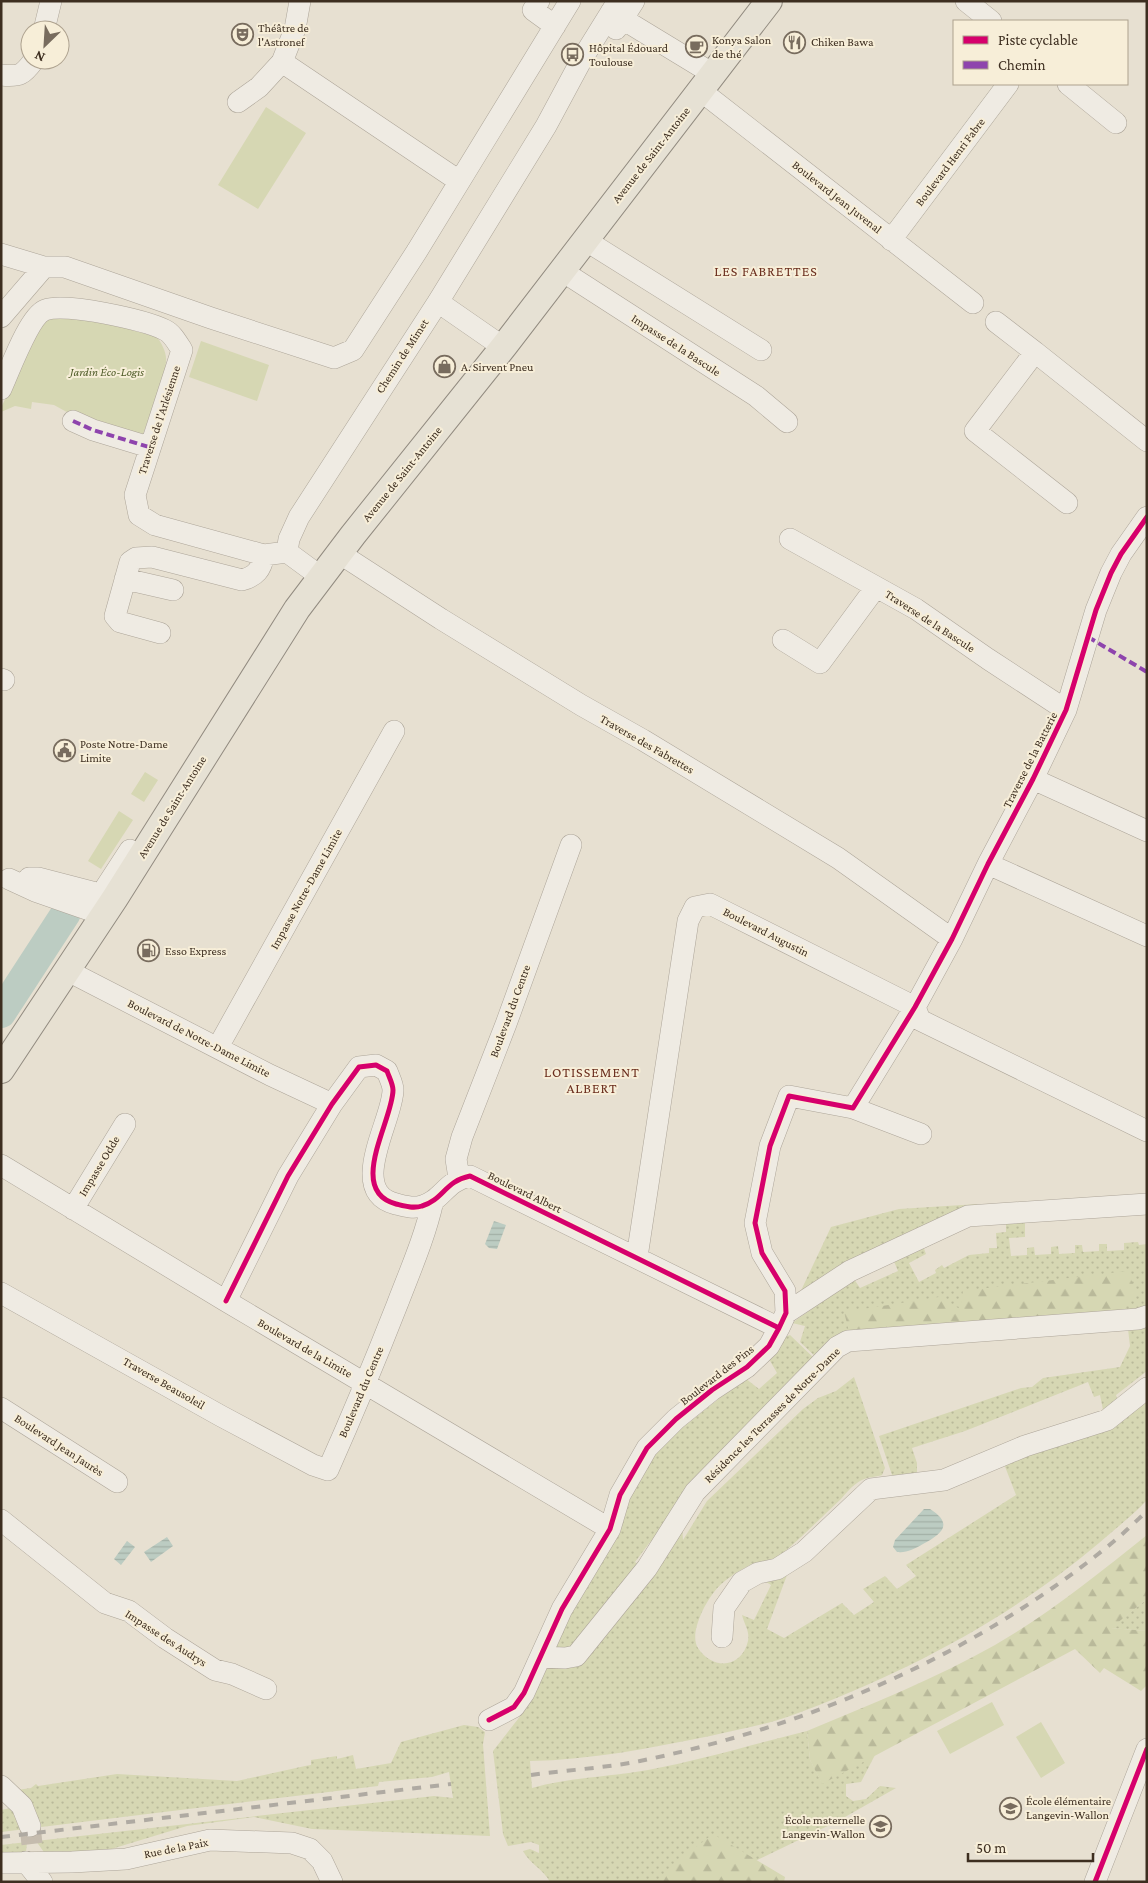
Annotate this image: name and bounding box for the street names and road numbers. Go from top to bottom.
street label: Avenue de Saint-Antoine [609,104,693,206]
street label: Boulevard Henri Fabre [912,115,988,209]
street label: Boulevard Jean Juvenal [789,158,885,236]
street label: Impasse de la Bascule [629,311,723,379]
street label: Chemin de Mimet [373,315,432,396]
street label: Traverse de l'Arlésienne [135,364,183,476]
street label: Avenue de Saint-Antoine [359,424,445,524]
street label: Traverse de la Bascule [882,587,978,655]
street label: Traverse de la Batterie [1000,710,1060,810]
street label: Traverse des Fabrettes [598,711,697,777]
street label: Avenue de Saint-Antoine [135,753,209,861]
street label: Impasse Notre-Dame Limite [267,826,345,952]
street label: Boulevard Augustin [721,904,812,960]
street label: Boulevard du Centre [487,963,533,1059]
street label: Boulevard de Notre-Dame Limite [125,996,273,1080]
street label: Impasse Odde [75,1133,123,1199]
street label: Boulevard Albert [486,1168,565,1216]
street label: Boulevard de la Limite [255,1315,355,1381]
street label: Boulevard des Pins [677,1342,757,1408]
street label: Boulevard du Centre [335,1344,387,1440]
street label: Résidence les Terrasses de Notre-Dame [701,1344,843,1486]
street label: Traverse Beausoleil [121,1354,207,1412]
street label: Boulevard Jean Jaurès [12,1411,106,1479]
street label: Impasse des Audrys [123,1606,210,1670]
street label: Rue de la Paix [143,1835,210,1861]

